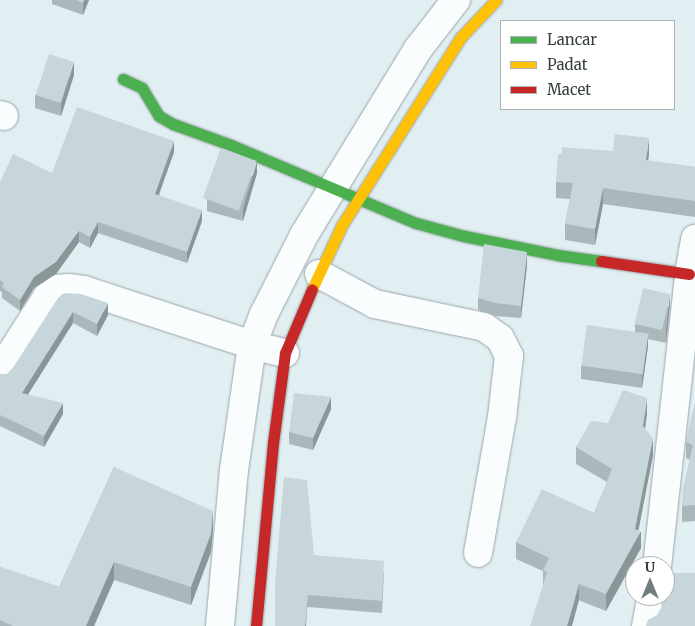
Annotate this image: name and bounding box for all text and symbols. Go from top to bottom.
legend [500,20,675,110]
text: Lancar [547,30,597,49]
text: Padat [547,55,587,74]
text: Macet [547,80,591,99]
north arrow [625,556,675,606]
text: U [645,558,655,576]

